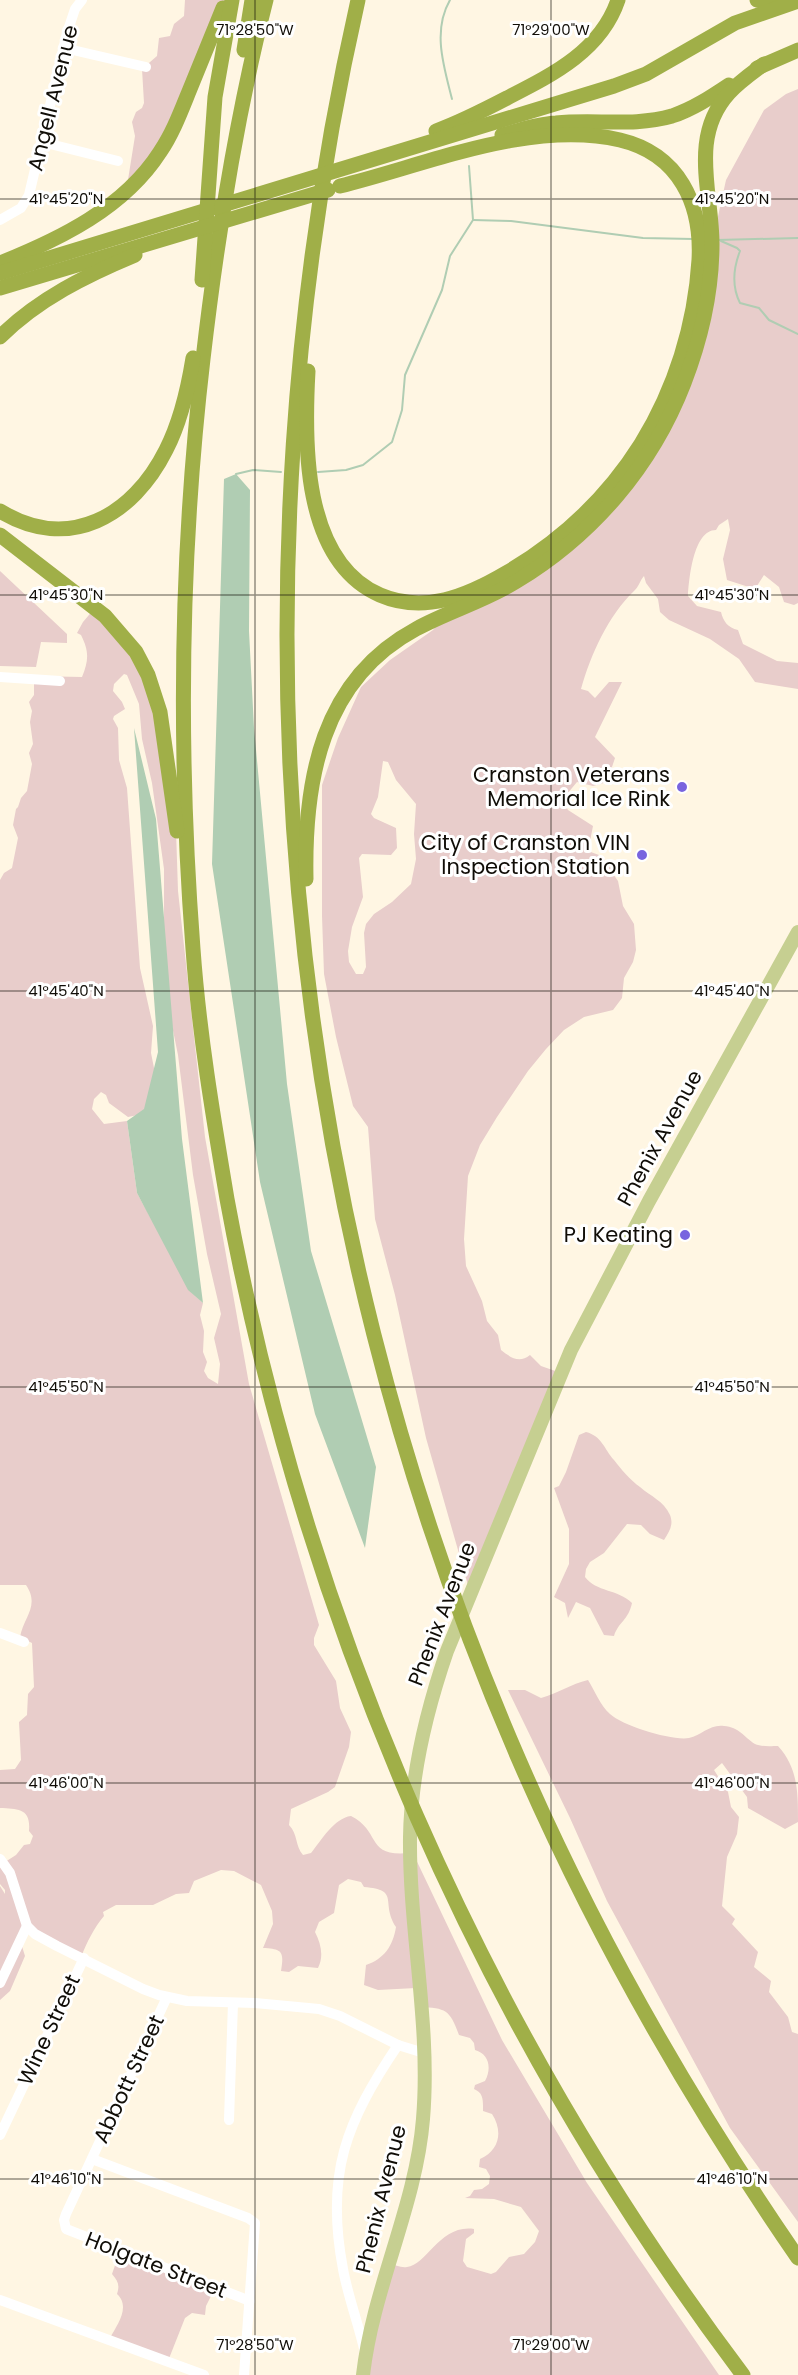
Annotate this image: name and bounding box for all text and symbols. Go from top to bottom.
text: 71°28'50"W [216,19,294,40]
text: 71°29'00"W [512,19,590,40]
street label: Angell Avenue [20,22,85,174]
text: 41°45'20"N [29,188,103,209]
text: 41°45'20"N [695,188,769,209]
text: 41°45'30"N [29,584,103,605]
text: 41°45'30"N [695,584,769,605]
place label: Cranston Veterans Memorial Ice Rink [473,760,670,813]
marker: Cranston Veterans Memorial Ice Rink [675,780,689,794]
place label: City of Cranston VIN Inspection Station [421,828,630,881]
marker: City of Cranston VIN Inspection Station [635,848,649,862]
text: 41°45'40"N [28,980,104,1001]
text: 41°45'40"N [694,980,770,1001]
street label: Phenix Avenue [610,1064,709,1211]
place label: PJ Keating [564,1220,673,1249]
marker: PJ Keating [678,1228,692,1242]
text: 41°45'50"N [28,1376,104,1397]
text: 41°45'50"N [694,1376,770,1397]
street label: Phenix Avenue [401,1538,482,1690]
text: 41°46'00"N [28,1772,104,1793]
text: 41°46'00"N [694,1772,770,1793]
street label: Wine Street [10,1970,87,2090]
street label: Abbott Street [86,2010,171,2148]
street label: Phenix Avenue [348,2122,413,2276]
text: 41°46'10"N [31,2168,101,2189]
text: 41°46'10"N [697,2168,767,2189]
street label: Holgate Street [81,2224,231,2305]
text: 71°28'50"W [216,2334,294,2355]
text: 71°29'00"W [512,2334,590,2355]

